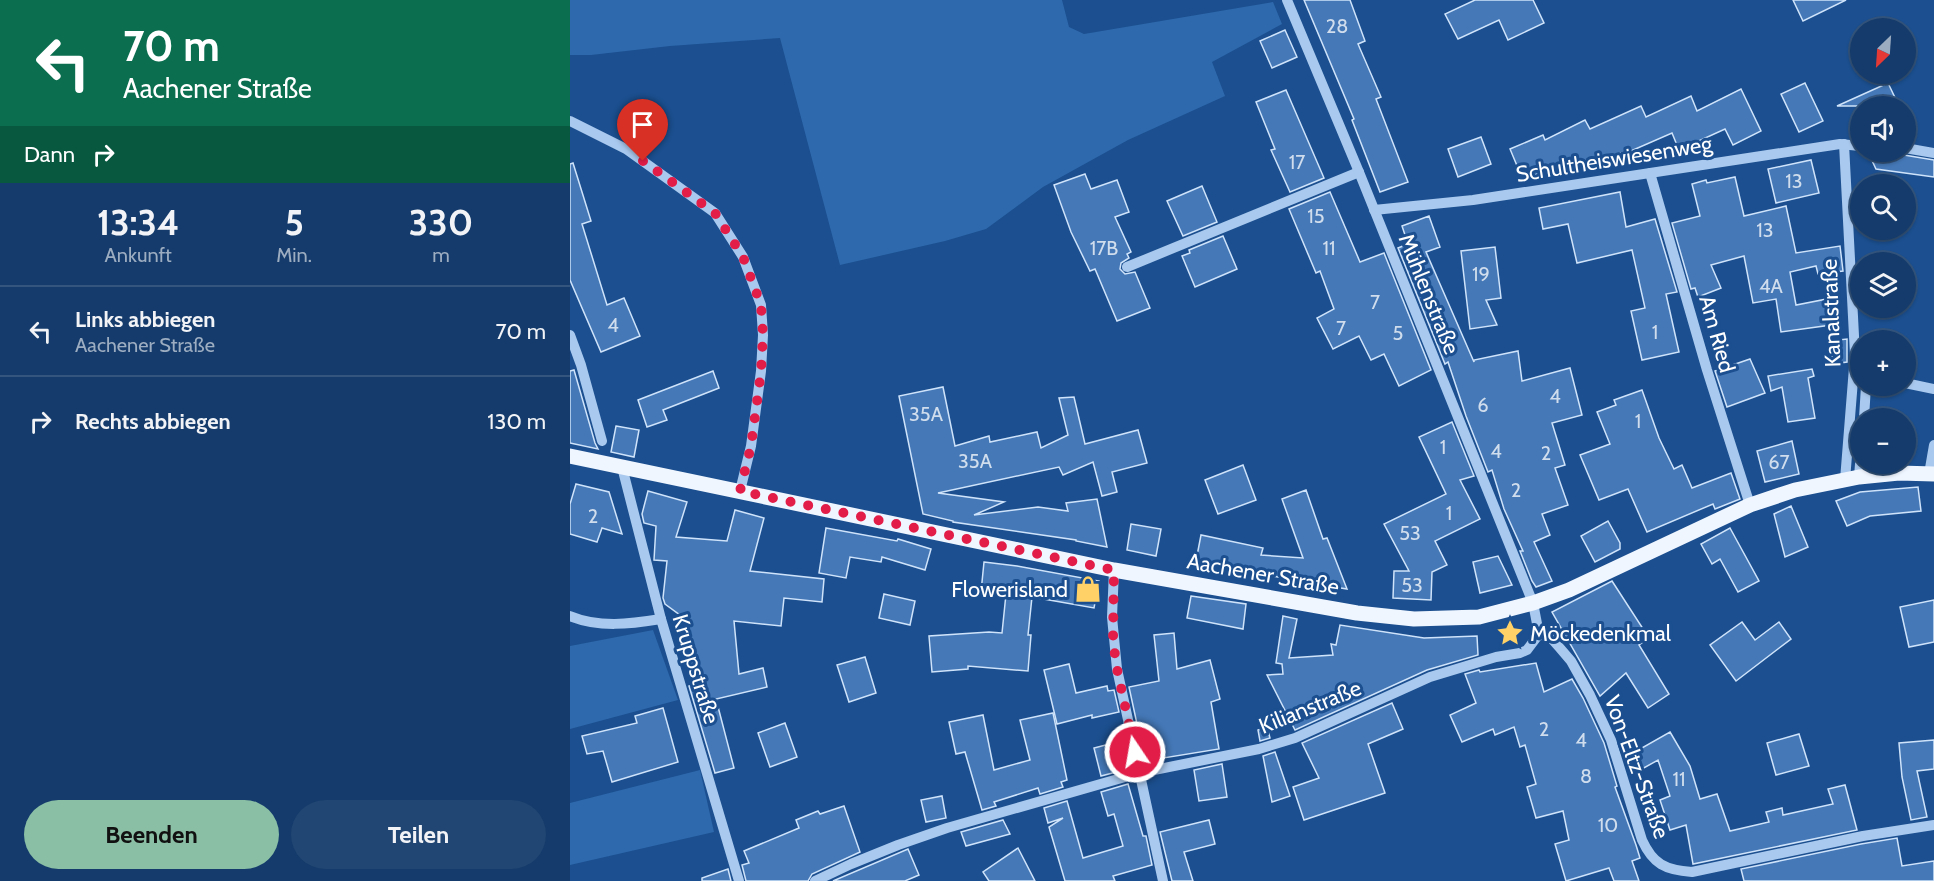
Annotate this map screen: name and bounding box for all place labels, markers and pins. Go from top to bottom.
pin [617,99,668,161]
shop icon: Flowerisland [1073,574,1103,604]
place label: Flowerisland [951,576,1068,603]
place icon: Möckedenkmal [1495,618,1525,648]
place label: Möckedenkmal [1530,620,1672,647]

